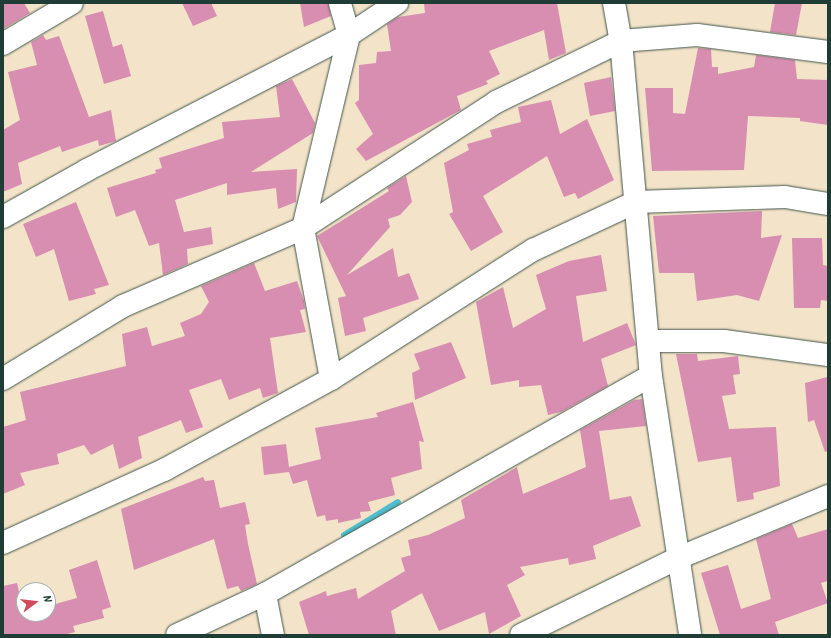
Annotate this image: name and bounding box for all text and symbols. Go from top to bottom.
north arrow [16,582,56,622]
text: N [37,593,56,605]

